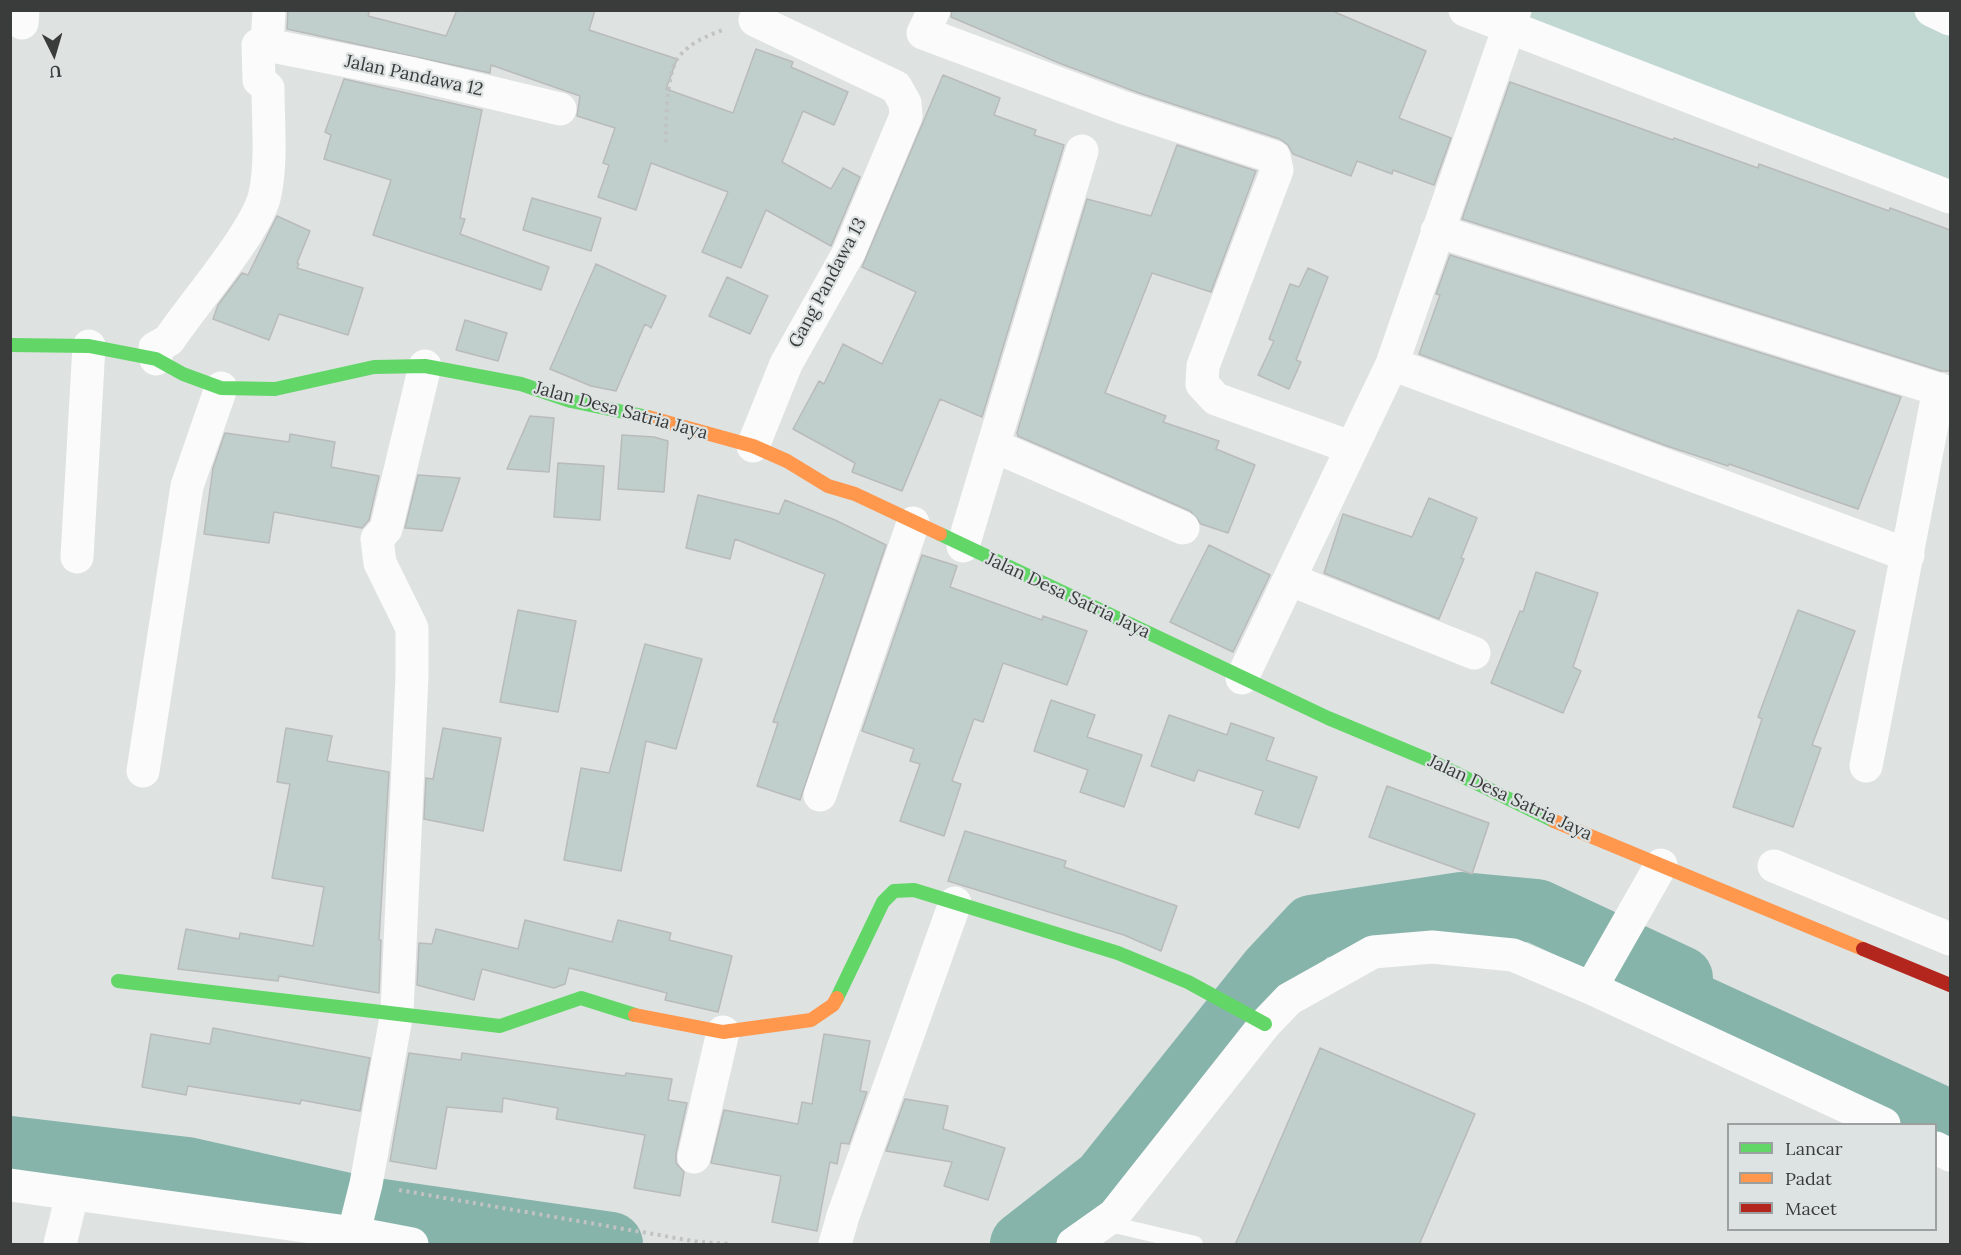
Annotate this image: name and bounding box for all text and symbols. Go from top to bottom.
north arrow [24,24,84,84]
street label: Jalan Pandawa 12 [343,51,485,101]
text: U [49,61,63,82]
street label: Gang Pandawa 13 [785,214,871,352]
street label: Jalan Desa Satria Jaya [532,377,710,445]
street label: Jalan Desa Satria Jaya [982,548,1154,644]
street label: Jalan Desa Satria Jaya [1424,750,1596,846]
legend [1727,1123,1937,1231]
text: Lancar [1785,1137,1843,1160]
text: Padat [1785,1167,1832,1190]
text: Macet [1785,1197,1837,1220]

